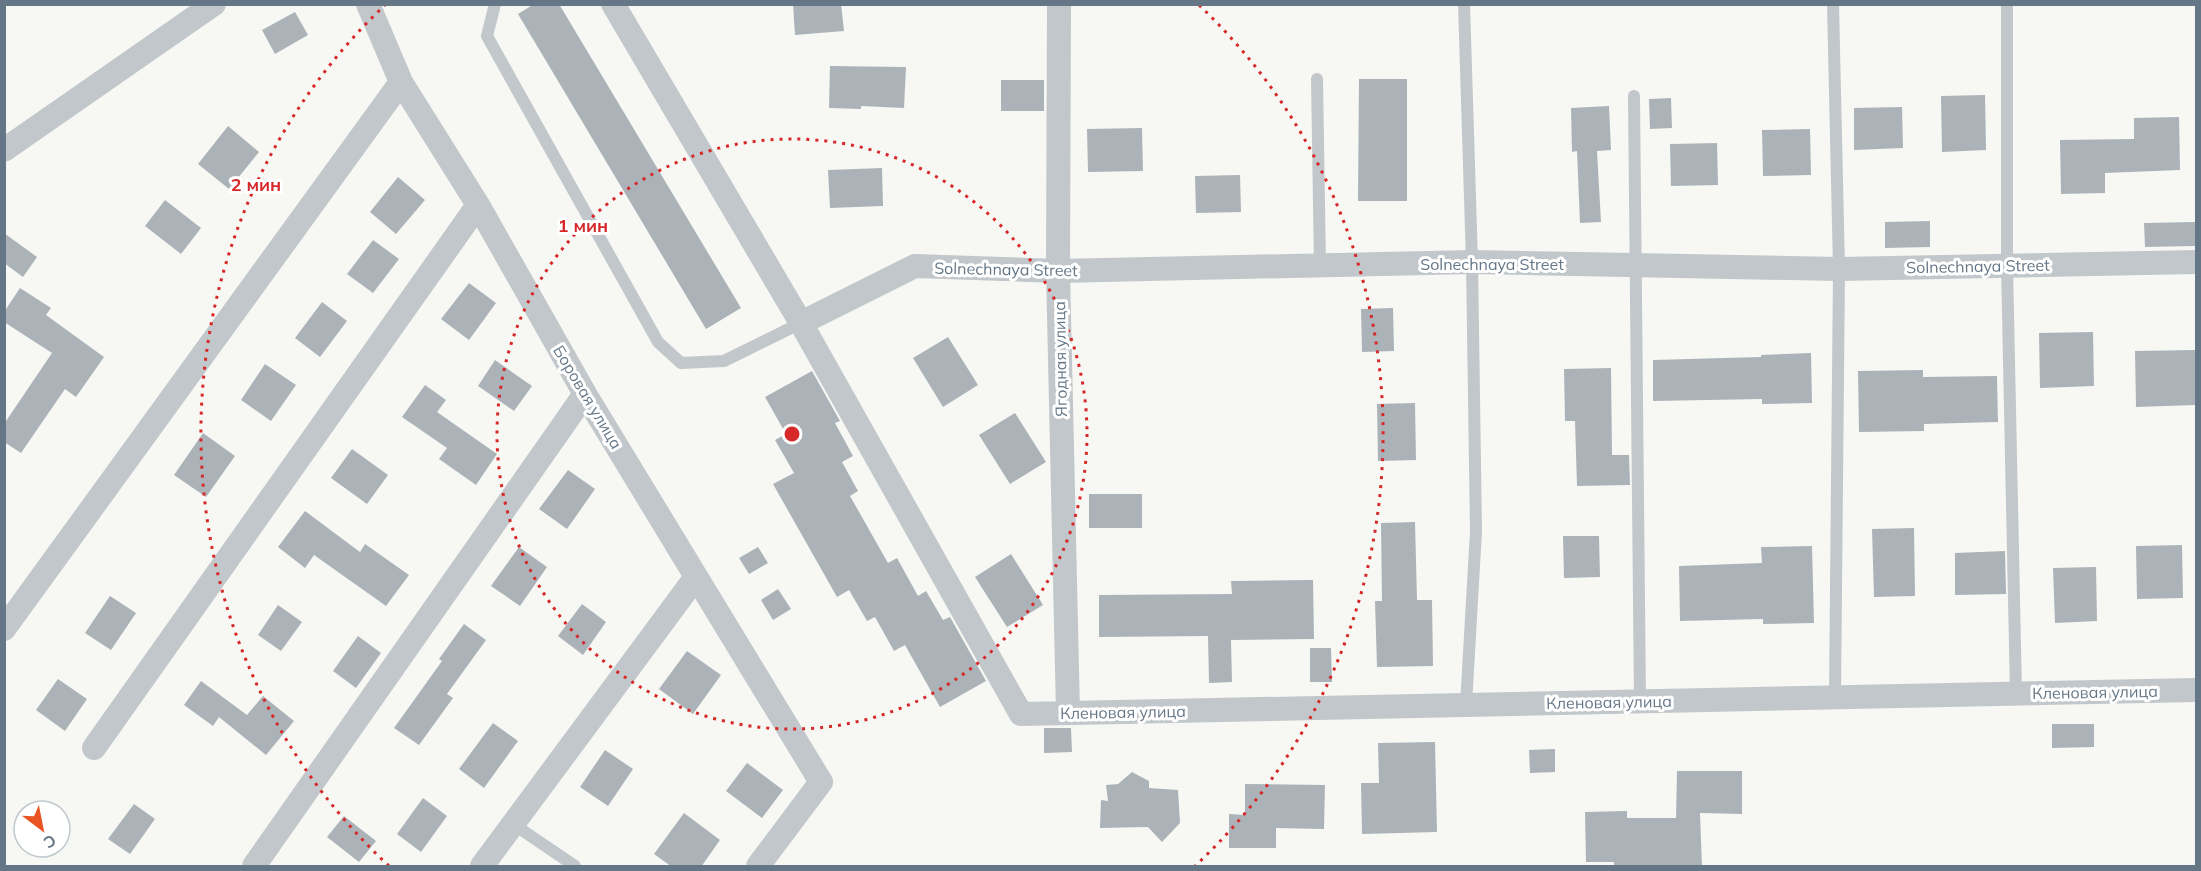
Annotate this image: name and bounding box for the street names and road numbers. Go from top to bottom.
street label: Solnechnaya Street [1420,254,1564,274]
street label: Solnechnaya Street [1906,255,2050,277]
street label: Solnechnaya Street [934,258,1078,280]
street label: Ягодная улица [1049,301,1071,417]
street label: Боровая улица [549,342,627,452]
street label: Кленовая улица [2032,681,2158,703]
street label: Кленовая улица [1546,691,1672,713]
street label: Кленовая улица [1060,701,1186,723]

